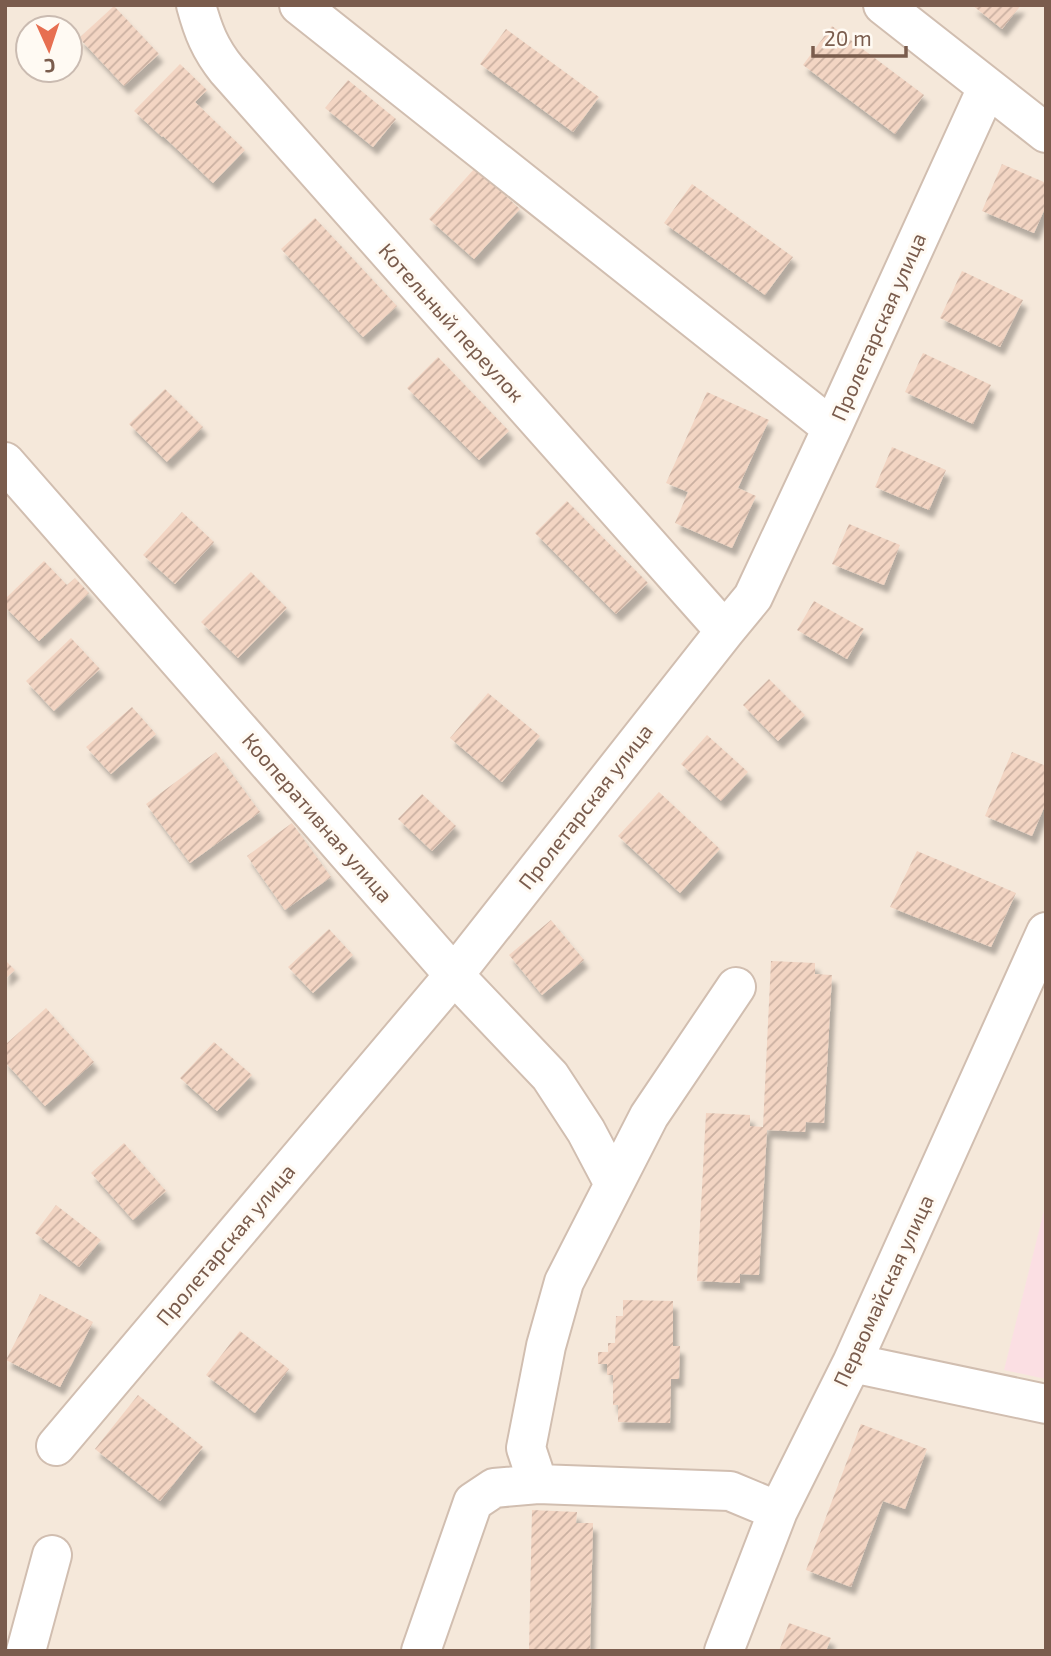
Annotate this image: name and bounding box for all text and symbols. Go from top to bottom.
north arrow [14,14,84,84]
scale bar [813,14,906,58]
text: 20 m [824,25,872,50]
text: С [44,55,56,78]
street label: Пролетарская улица [825,229,931,425]
street label: Котельный переулок [373,237,530,407]
street label: Пролетарская улица [513,718,658,894]
street label: Кооперативная улица [237,727,399,908]
street label: Пролетарская улица [150,1158,300,1330]
street label: Первомайская улица [827,1190,939,1391]

